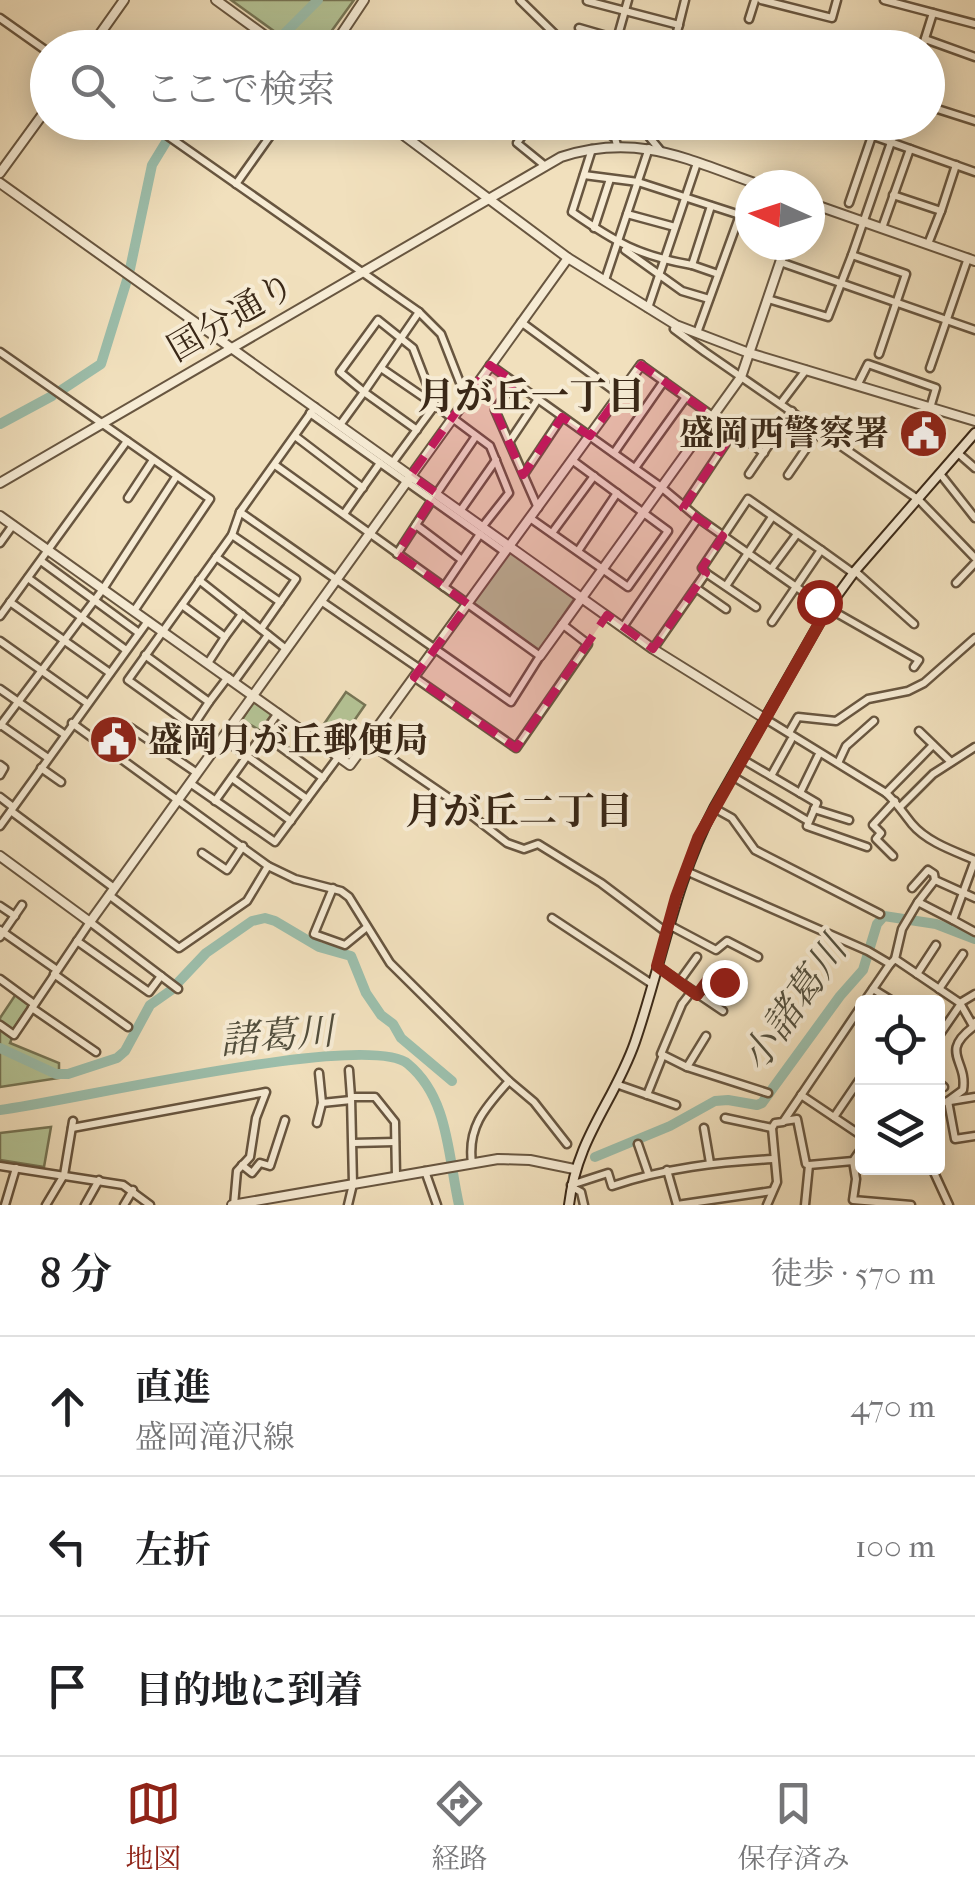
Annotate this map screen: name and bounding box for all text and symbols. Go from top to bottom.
search box [30,30,945,140]
icon: search [65,58,120,113]
text: ここで検索 [145,67,335,112]
north arrow [735,170,825,260]
street label: 国分通り [160,264,302,370]
district label: 月が丘一丁目 [417,374,645,419]
public building icon: 盛岡西警察署 [898,407,950,459]
place label: 盛岡西警察署 [679,413,889,454]
route start [797,580,843,626]
public building icon: 盛岡月が丘郵便局 [87,714,139,766]
place label: 盛岡月が丘郵便局 [148,720,428,761]
district label: 月が丘二丁目 [405,789,633,834]
water label: 小諸葛川 [732,926,858,1079]
route end [702,960,748,1006]
map controls [855,995,945,1175]
button: locate [855,995,945,1085]
water label: 諸葛川 [218,1008,340,1063]
button: layers [855,1085,945,1175]
text: 8 分 [40,1250,112,1299]
text: 徒歩 · 570 m [771,1255,935,1292]
text: 直進 [135,1365,211,1410]
icon: ahead [40,1379,95,1434]
text: 470 m [851,1388,935,1425]
text: 盛岡滝沢線 [135,1419,295,1456]
icon: left [40,1519,95,1574]
text: 左折 [135,1528,211,1573]
text: 100 m [855,1528,935,1565]
icon: arrive [40,1659,95,1714]
text: 目的地に到着 [135,1668,363,1713]
tab: 地図 [125,1776,181,1876]
tab: 経路 [431,1776,488,1876]
tab: 保存済み [738,1776,850,1876]

